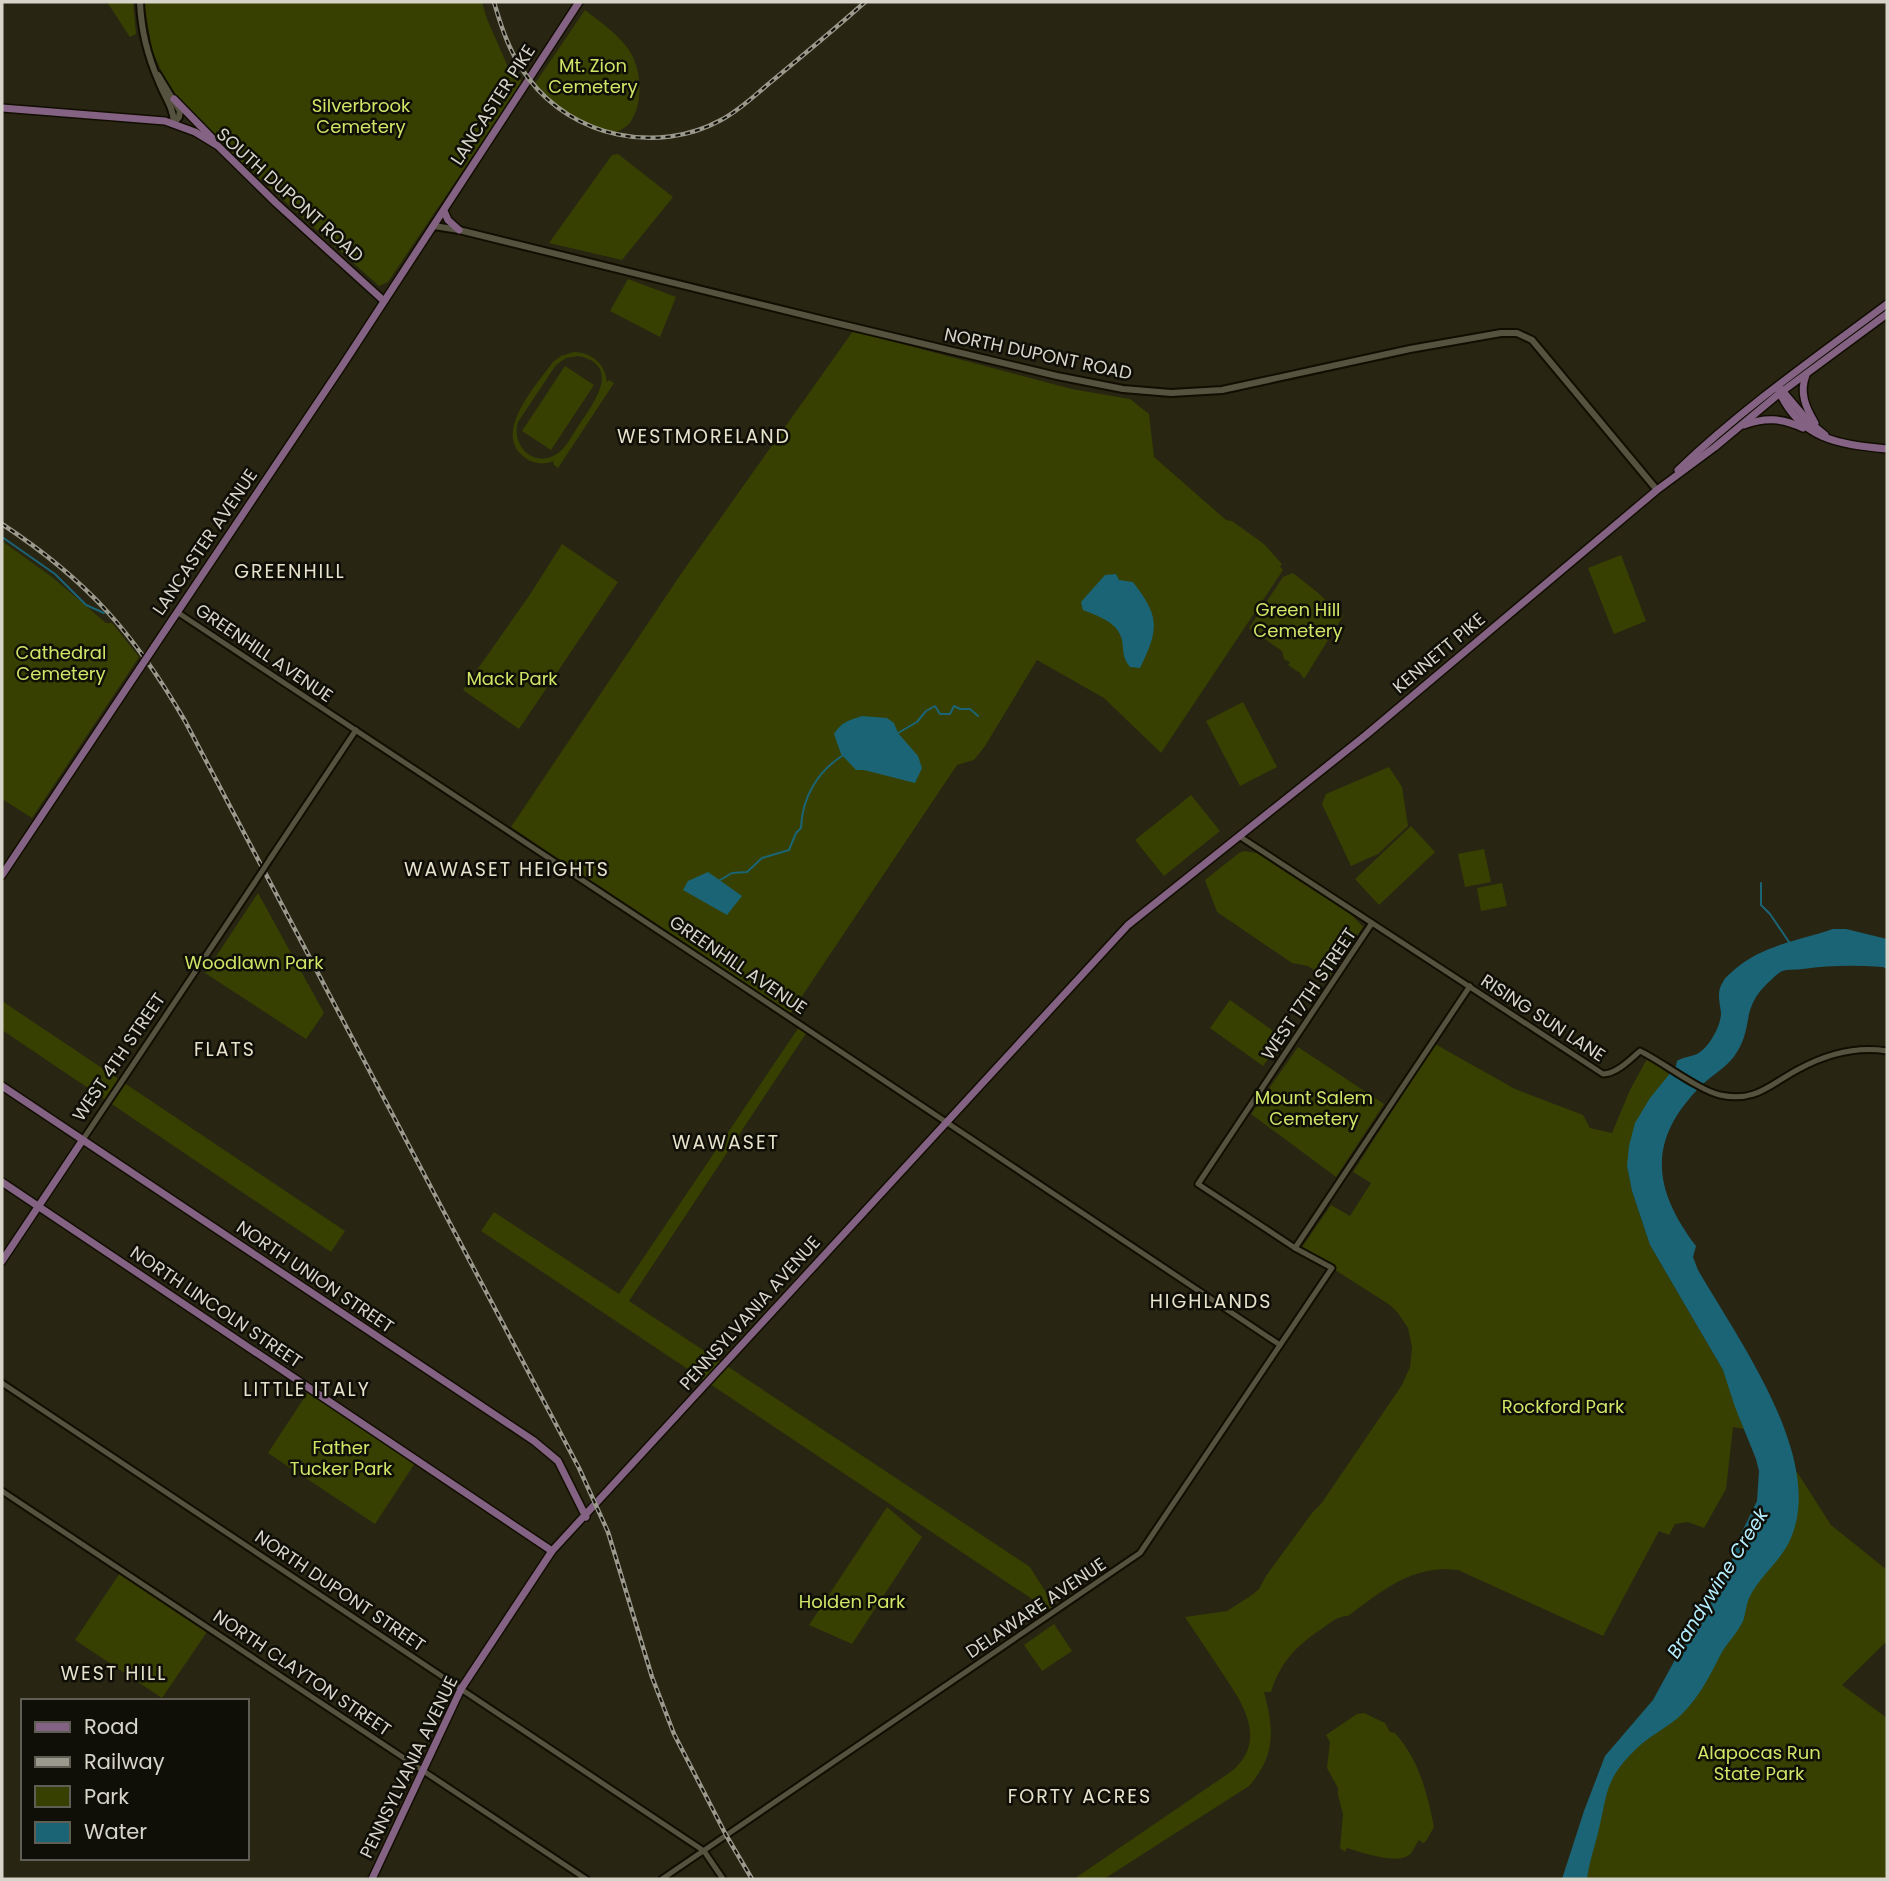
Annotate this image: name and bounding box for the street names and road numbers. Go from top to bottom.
street label: LANCASTER PIKE [444,40,541,170]
street label: SOUTH DUPONT ROAD [211,122,369,268]
street label: NORTH DUPONT ROAD [942,321,1134,386]
street label: LANCASTER AVENUE [146,464,263,620]
street label: GREENHILL AVENUE [191,597,338,708]
street label: KENNETT PIKE [1387,606,1490,699]
street label: GREENHILL AVENUE [665,909,812,1020]
street label: WEST 17TH STREET [1255,923,1362,1065]
street label: RISING SUN LANE [1476,968,1610,1067]
street label: WEST 4TH STREET [66,987,171,1126]
street label: NORTH UNION STREET [232,1214,399,1339]
street label: PENNSYLVANIA AVENUE [674,1230,826,1395]
street label: NORTH LINCOLN STREET [125,1240,307,1374]
street label: NORTH DUPONT STREET [250,1524,431,1657]
street label: DELAWARE AVENUE [961,1551,1111,1664]
street label: NORTH CLAYTON STREET [208,1604,396,1742]
street label: PENNSYLVANIA AVENUE [354,1672,464,1862]

